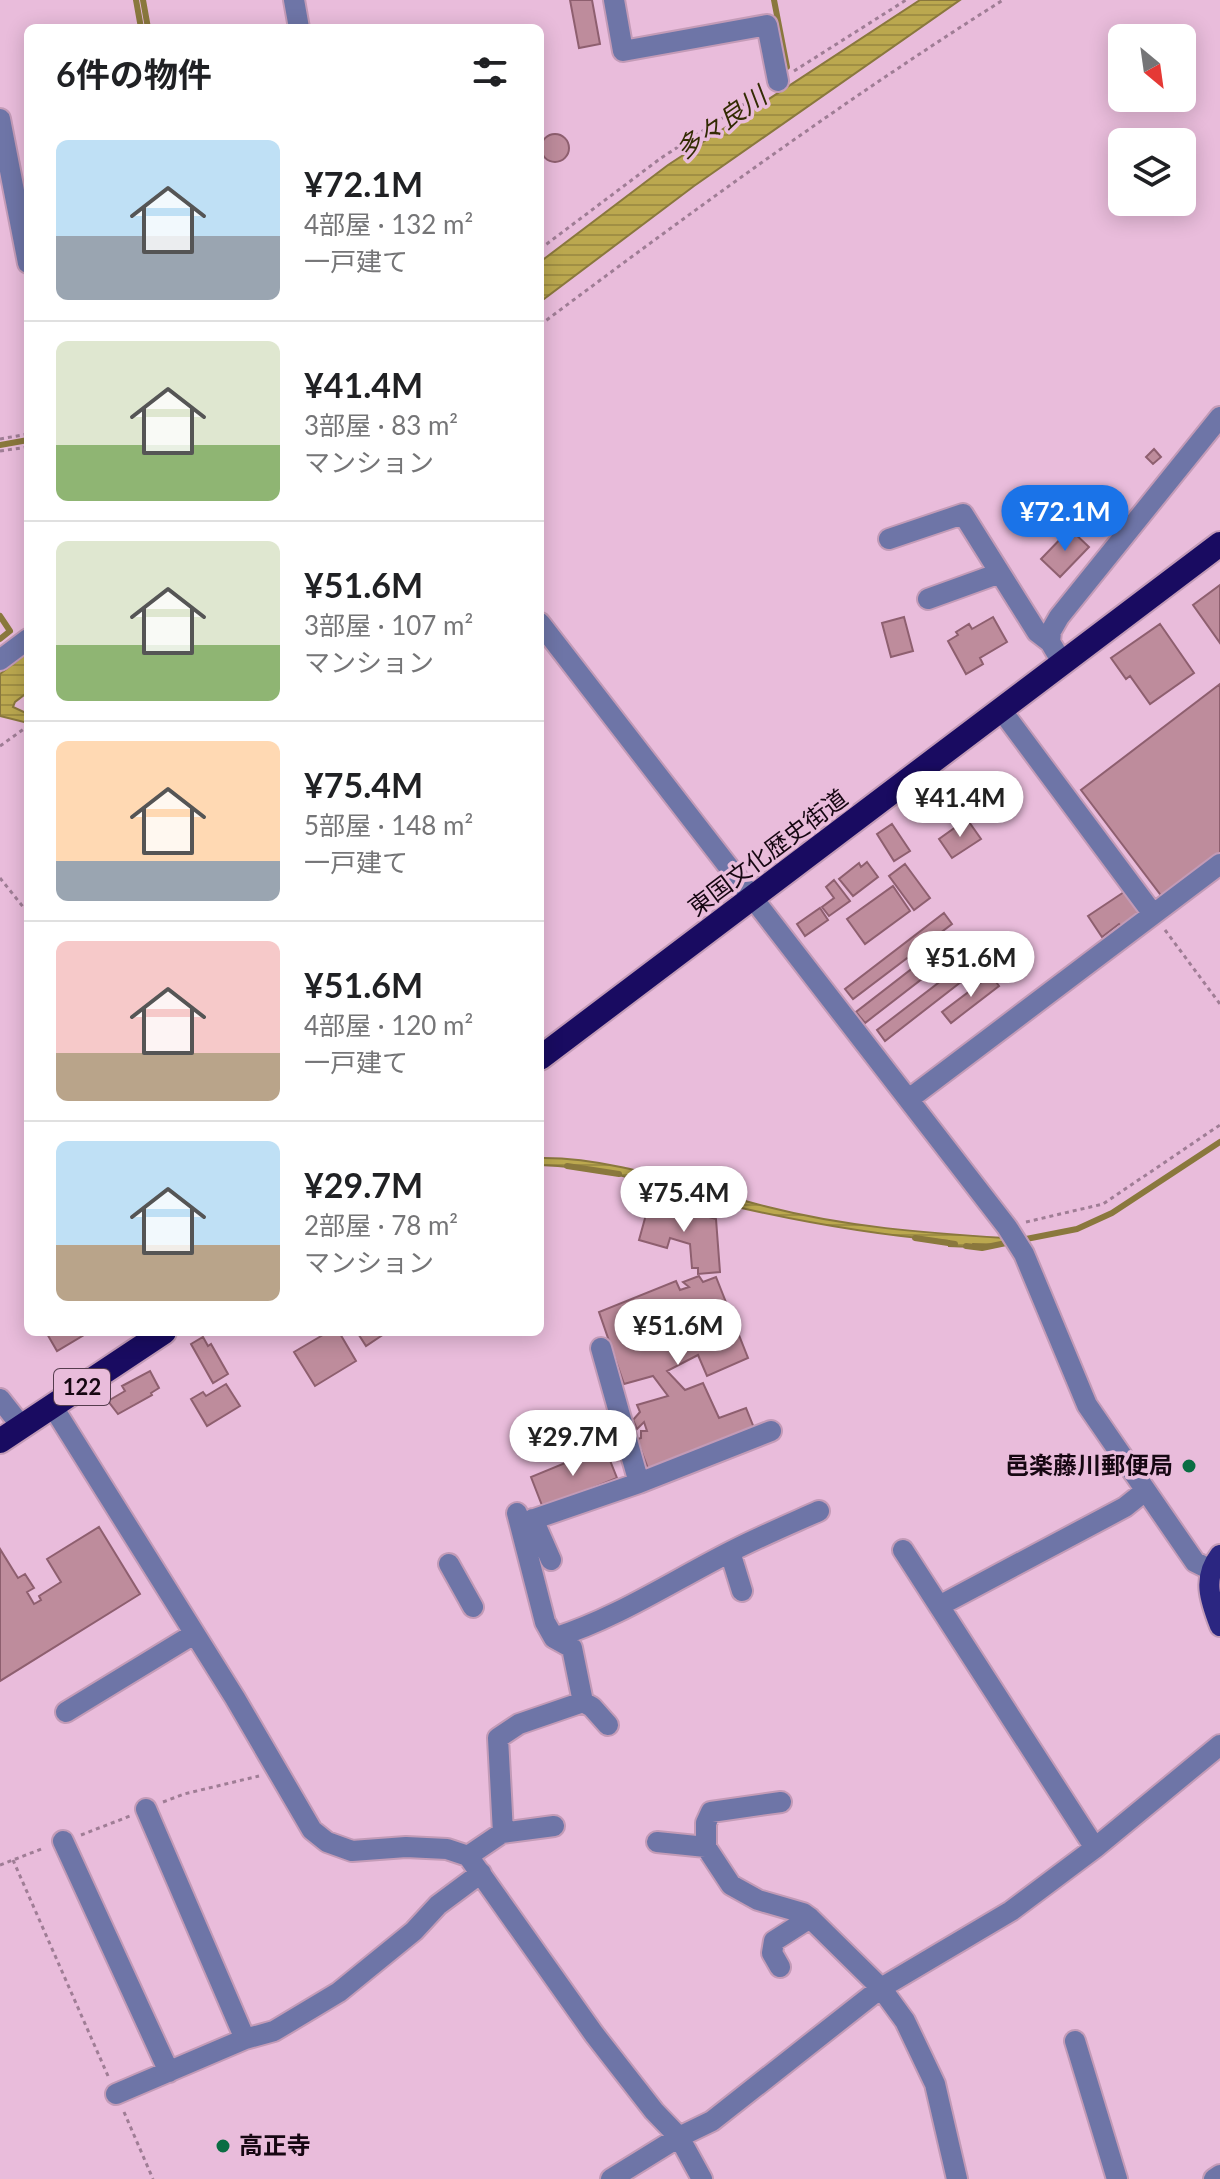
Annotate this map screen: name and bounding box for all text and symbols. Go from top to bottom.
north arrow [1108,24,1196,112]
map controls [1108,24,1196,216]
icon: filters [468,50,512,94]
text: 6件の物件 [56,53,212,94]
water label: 多々良川 [669,78,775,165]
button: layers [1108,128,1196,216]
text: ¥72.1M [304,163,423,204]
icon: home [120,172,216,268]
text: 4部屋 · 132 m² [304,208,473,240]
text: 一戸建て [304,245,408,277]
text: ¥41.4M [304,364,423,405]
icon: home [120,373,216,469]
text: 3部屋 · 83 m² [304,409,458,441]
text: マンション [304,446,434,478]
pin: ¥72.1M [1000,485,1130,553]
text: ¥72.1M [1019,495,1111,527]
text: ¥51.6M [304,564,423,605]
icon: home [120,573,216,669]
text: 3部屋 · 107 m² [304,609,473,641]
text: マンション [304,646,434,678]
text: ¥75.4M [304,764,423,805]
pin: ¥41.4M [895,771,1025,839]
icon: home [120,773,216,869]
text: ¥41.4M [914,781,1006,813]
street label: 東国文化歴史街道 [682,782,852,921]
text: 5部屋 · 148 m² [304,809,473,841]
text: 一戸建て [304,846,408,878]
pin: ¥51.6M [906,931,1036,999]
text: ¥51.6M [925,941,1017,973]
text: ¥51.6M [304,964,423,1005]
icon: home [120,973,216,1069]
text: 4部屋 · 120 m² [304,1009,473,1041]
text: 一戸建て [304,1046,408,1078]
text: ¥29.7M [304,1164,423,1205]
pin: ¥75.4M [619,1166,749,1234]
icon: home [120,1173,216,1269]
text: ¥75.4M [638,1176,730,1208]
text: 2部屋 · 78 m² [304,1209,458,1241]
text: マンション [304,1246,434,1278]
pin: ¥51.6M [613,1299,743,1367]
text: ¥51.6M [632,1309,724,1341]
road number: 122 [54,1369,110,1405]
pin: ¥29.7M [508,1410,638,1478]
text: ¥29.7M [527,1420,619,1452]
place label: 邑楽藤川郵便局 [1005,1450,1173,1479]
marker: 邑楽藤川郵便局 [1180,1457,1198,1475]
place label: 高正寺 [239,2130,311,2159]
marker: 高正寺 [214,2137,232,2155]

